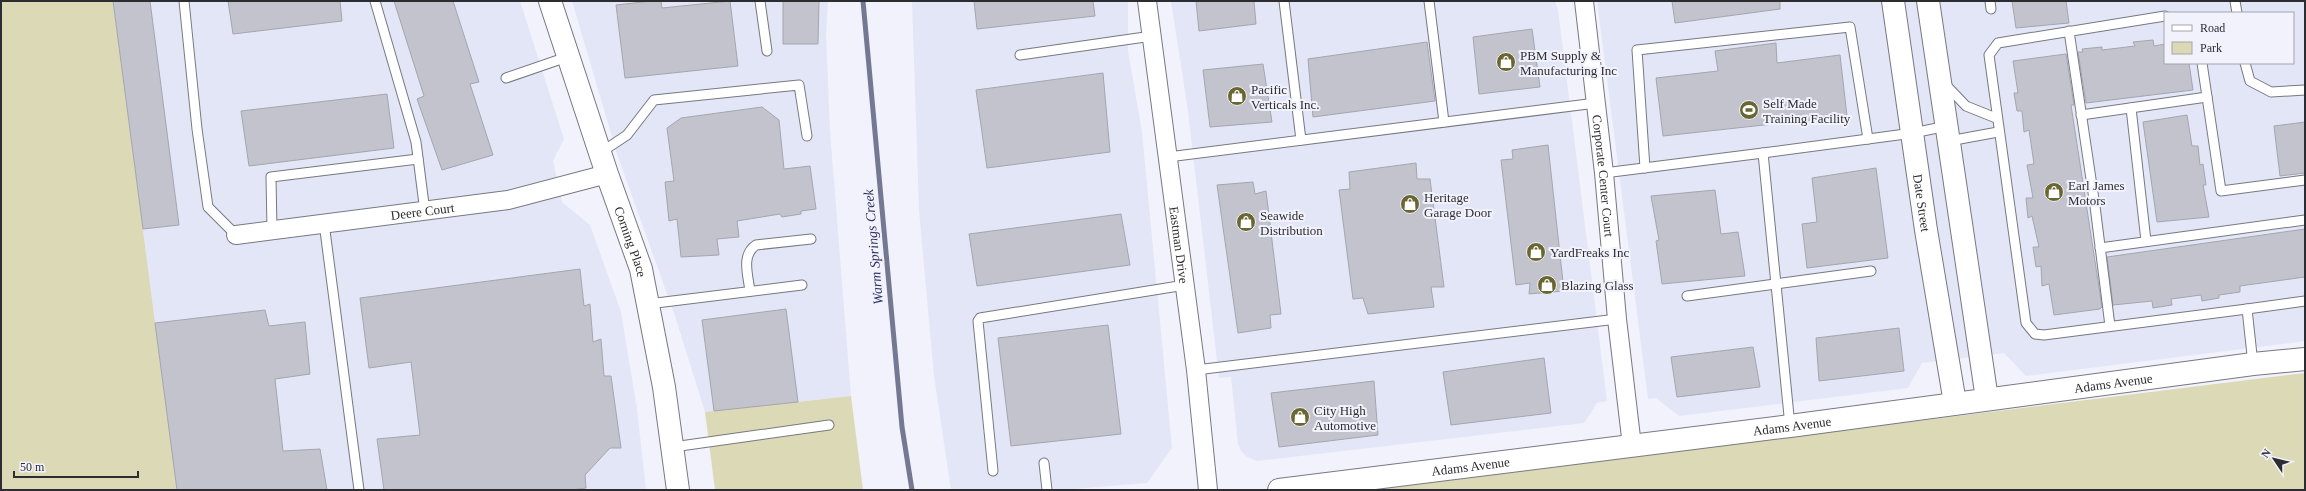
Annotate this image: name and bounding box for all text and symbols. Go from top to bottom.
legend [2164,12,2294,64]
text: Road [2200,21,2225,35]
text: Park [2200,41,2222,55]
place label: PBM Supply & Manufacturing Inc [1520,48,1617,78]
shop icon: PBM Supply & Manufacturing Inc [1495,51,1517,73]
place label: Pacific Verticals Inc. [1251,82,1320,112]
shop icon: Pacific Verticals Inc. [1226,85,1248,107]
place label: Self Made Training Facility [1763,96,1851,126]
sports icon: Self Made Training Facility [1738,99,1760,121]
street label: Corporate Center Court [1589,114,1617,238]
street label: Date Street [1910,173,1933,233]
place label: Earl James Motors [2068,178,2125,208]
shop icon: Earl James Motors [2043,181,2065,203]
water label: Warm Springs Creek [861,188,886,305]
place label: Heritage Garage Door [1424,190,1492,220]
shop icon: Heritage Garage Door [1399,193,1421,215]
street label: Deere Court [390,200,456,223]
street label: Corning Place [611,204,649,279]
street label: Eastman Drive [1166,205,1191,285]
place label: Seawide Distribution [1260,208,1323,238]
shop icon: Seawide Distribution [1235,211,1257,233]
shop icon: YardFreaks Inc [1525,241,1547,263]
place label: YardFreaks Inc [1550,245,1629,260]
shop icon: Blazing Glass [1536,274,1558,296]
place label: Blazing Glass [1561,278,1634,293]
street label: Adams Avenue [2073,371,2154,396]
place label: City High Automotive [1314,403,1376,433]
shop icon: City High Automotive [1289,406,1311,428]
street label: Adams Avenue [1752,414,1832,439]
north arrow [2254,439,2294,479]
text: N [2259,447,2273,460]
scale bar [14,453,138,479]
street label: Adams Avenue [1430,454,1511,479]
text: 50 m [20,460,45,474]

